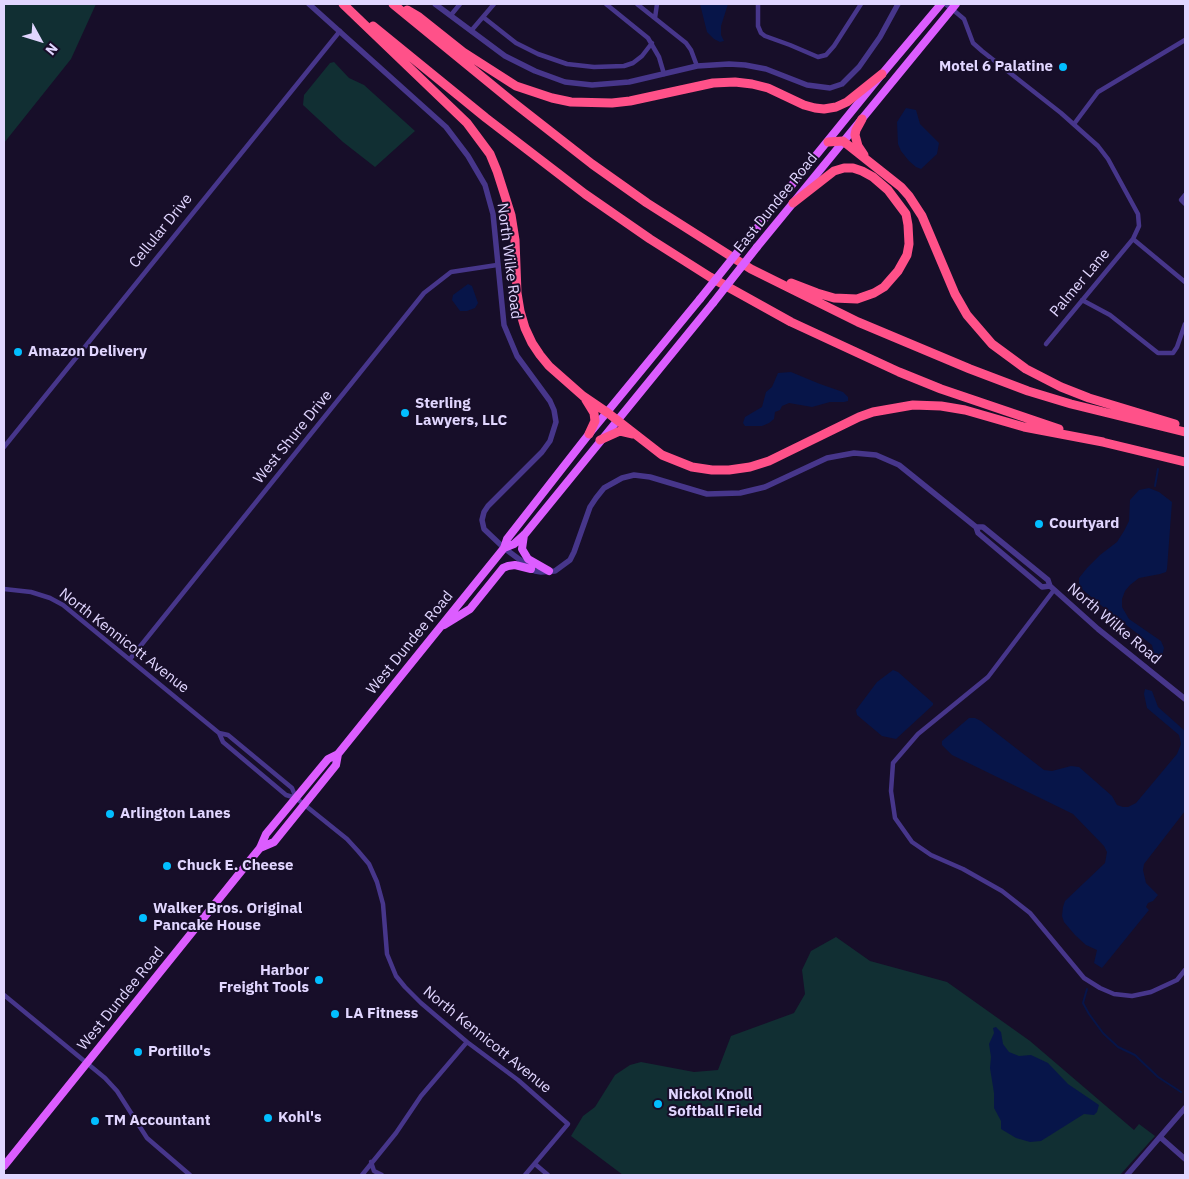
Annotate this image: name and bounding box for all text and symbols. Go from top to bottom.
north arrow [15,15,65,65]
text: N [41,40,62,59]
place label: Motel 6 Palatine [939,58,1053,76]
marker: Motel 6 Palatine [1057,61,1069,73]
street label: East Dundee Road [730,150,822,256]
street label: Cellular Drive [126,190,196,272]
street label: North Wilke Road [493,202,525,320]
street label: Palmer Lane [1046,245,1114,321]
place label: Amazon Delivery [28,343,147,361]
marker: Amazon Delivery [12,346,24,358]
street label: West Shure Drive [250,387,336,487]
place label: Sterling Lawyers, LLC [415,395,507,430]
marker: Sterling Lawyers, LLC [399,407,411,419]
place label: Courtyard [1049,515,1119,533]
marker: Courtyard [1033,518,1045,530]
street label: North Wilke Road [1063,580,1165,668]
street label: North Kennicott Avenue [55,585,193,697]
street label: West Dundee Road [363,588,457,698]
place label: Arlington Lanes [120,805,230,823]
marker: Arlington Lanes [104,808,116,820]
place label: Chuck E. Cheese [177,857,293,875]
marker: Chuck E. Cheese [161,860,173,872]
place label: Walker Bros. Original Pancake House [153,900,302,935]
marker: Walker Bros. Original Pancake House [137,912,149,924]
street label: West Dundee Road [74,944,168,1054]
place label: Harbor Freight Tools [219,962,309,997]
marker: Harbor Freight Tools [313,974,325,986]
street label: North Kennicott Avenue [419,983,555,1097]
place label: LA Fitness [345,1005,418,1023]
marker: LA Fitness [329,1008,341,1020]
place label: Portillo's [148,1043,211,1061]
marker: Portillo's [132,1046,144,1058]
place label: Nickol Knoll Softball Field [668,1086,762,1121]
marker: Nickol Knoll Softball Field [652,1098,664,1110]
place label: Kohl's [278,1109,322,1127]
place label: TM Accountant [105,1112,211,1130]
marker: Kohl's [262,1112,274,1124]
marker: TM Accountant [89,1115,101,1127]

